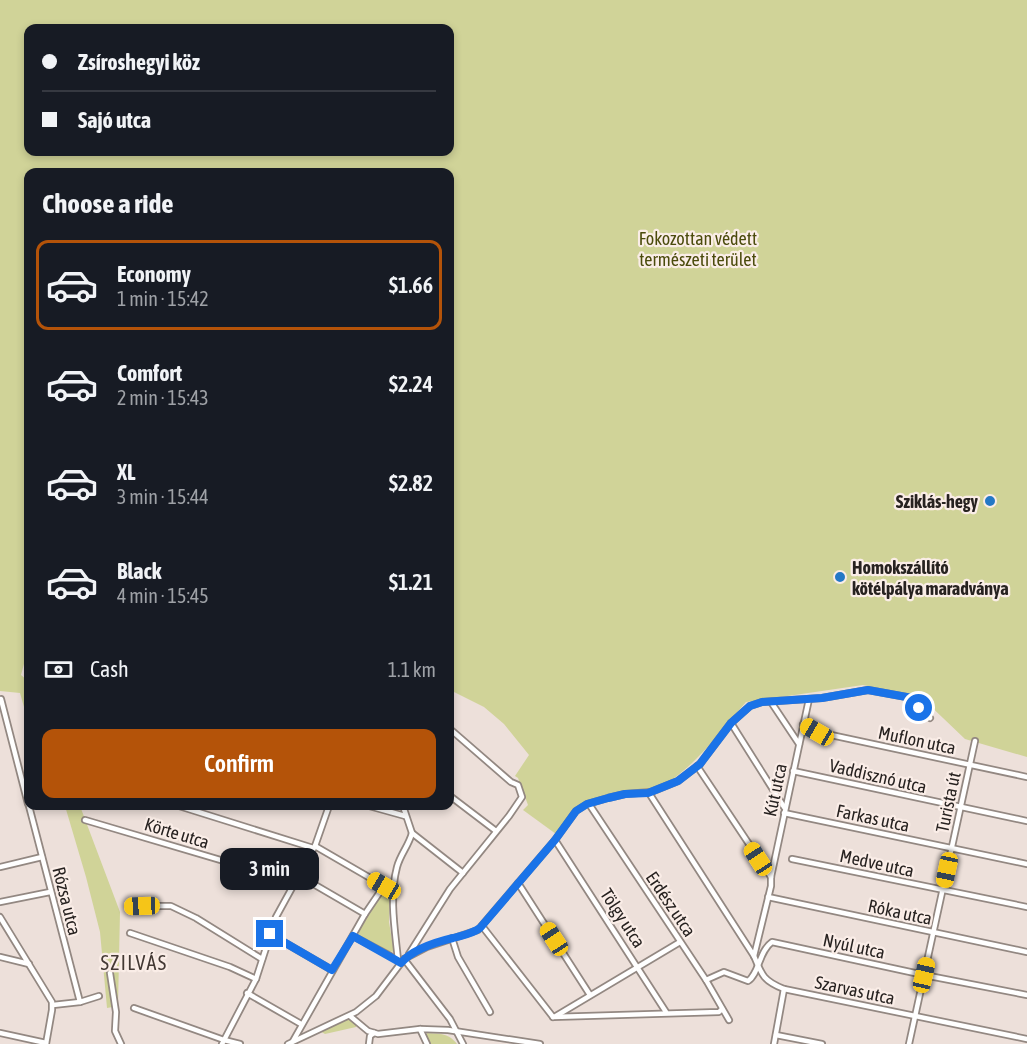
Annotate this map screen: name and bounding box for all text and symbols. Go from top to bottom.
text: Zsíroshegyi köz [78,49,200,75]
text: Sajó utca [78,107,151,133]
text: Choose a ride [42,188,174,219]
park label: Fokozottan védett természeti terület [639,228,757,270]
icon: car [45,258,99,312]
text: Economy [117,261,191,287]
text: $1.66 [389,272,433,298]
text: 1 min · 15:42 [117,287,209,310]
icon: car [45,357,99,411]
text: Comfort [117,360,182,386]
text: $2.24 [389,371,433,397]
text: 2 min · 15:43 [117,386,209,409]
icon: car [45,456,99,510]
text: XL [117,459,135,485]
text: $2.82 [389,470,433,496]
text: 3 min · 15:44 [117,485,209,508]
place label: Sziklás-hegy [896,491,979,512]
marker: Sziklás-hegy [983,494,997,508]
icon: car [45,555,99,609]
place label: Homokszállító kötélpálya maradványa [852,557,1009,599]
text: Black [117,558,161,584]
text: $1.21 [389,569,433,595]
marker: Homokszállító kötélpálya maradványa [833,570,847,584]
text: 4 min · 15:45 [117,584,209,607]
icon: cash [42,653,75,686]
text: Cash [90,656,129,682]
text: 1.1 km [388,658,436,681]
route start [905,694,932,721]
car [797,715,837,749]
street label: Muflon utca [876,722,958,758]
button: Confirm [42,729,436,798]
street label: Vaddisznó utca [827,755,929,797]
street label: Kút utca [759,762,791,818]
street label: Turista út [931,770,965,834]
street label: Farkas utca [834,800,912,836]
street label: Körte utca [142,813,212,853]
car [741,839,775,879]
street label: Medve utca [838,845,916,881]
callout: 3 min [220,847,320,889]
car [934,851,960,889]
text: 3 min [249,857,290,880]
street label: Rózsa utca [48,865,86,937]
street label: Erdész utca [642,868,700,940]
car [364,869,404,903]
street label: Tölgy utca [596,885,650,951]
street label: Róka utca [866,895,934,929]
car [124,896,160,916]
car [537,919,571,959]
route end [256,920,283,947]
street label: Nyúl utca [821,929,887,963]
district label: SZILVÁS [100,951,168,974]
car [911,955,937,995]
street label: Szarvas utca [813,971,897,1009]

